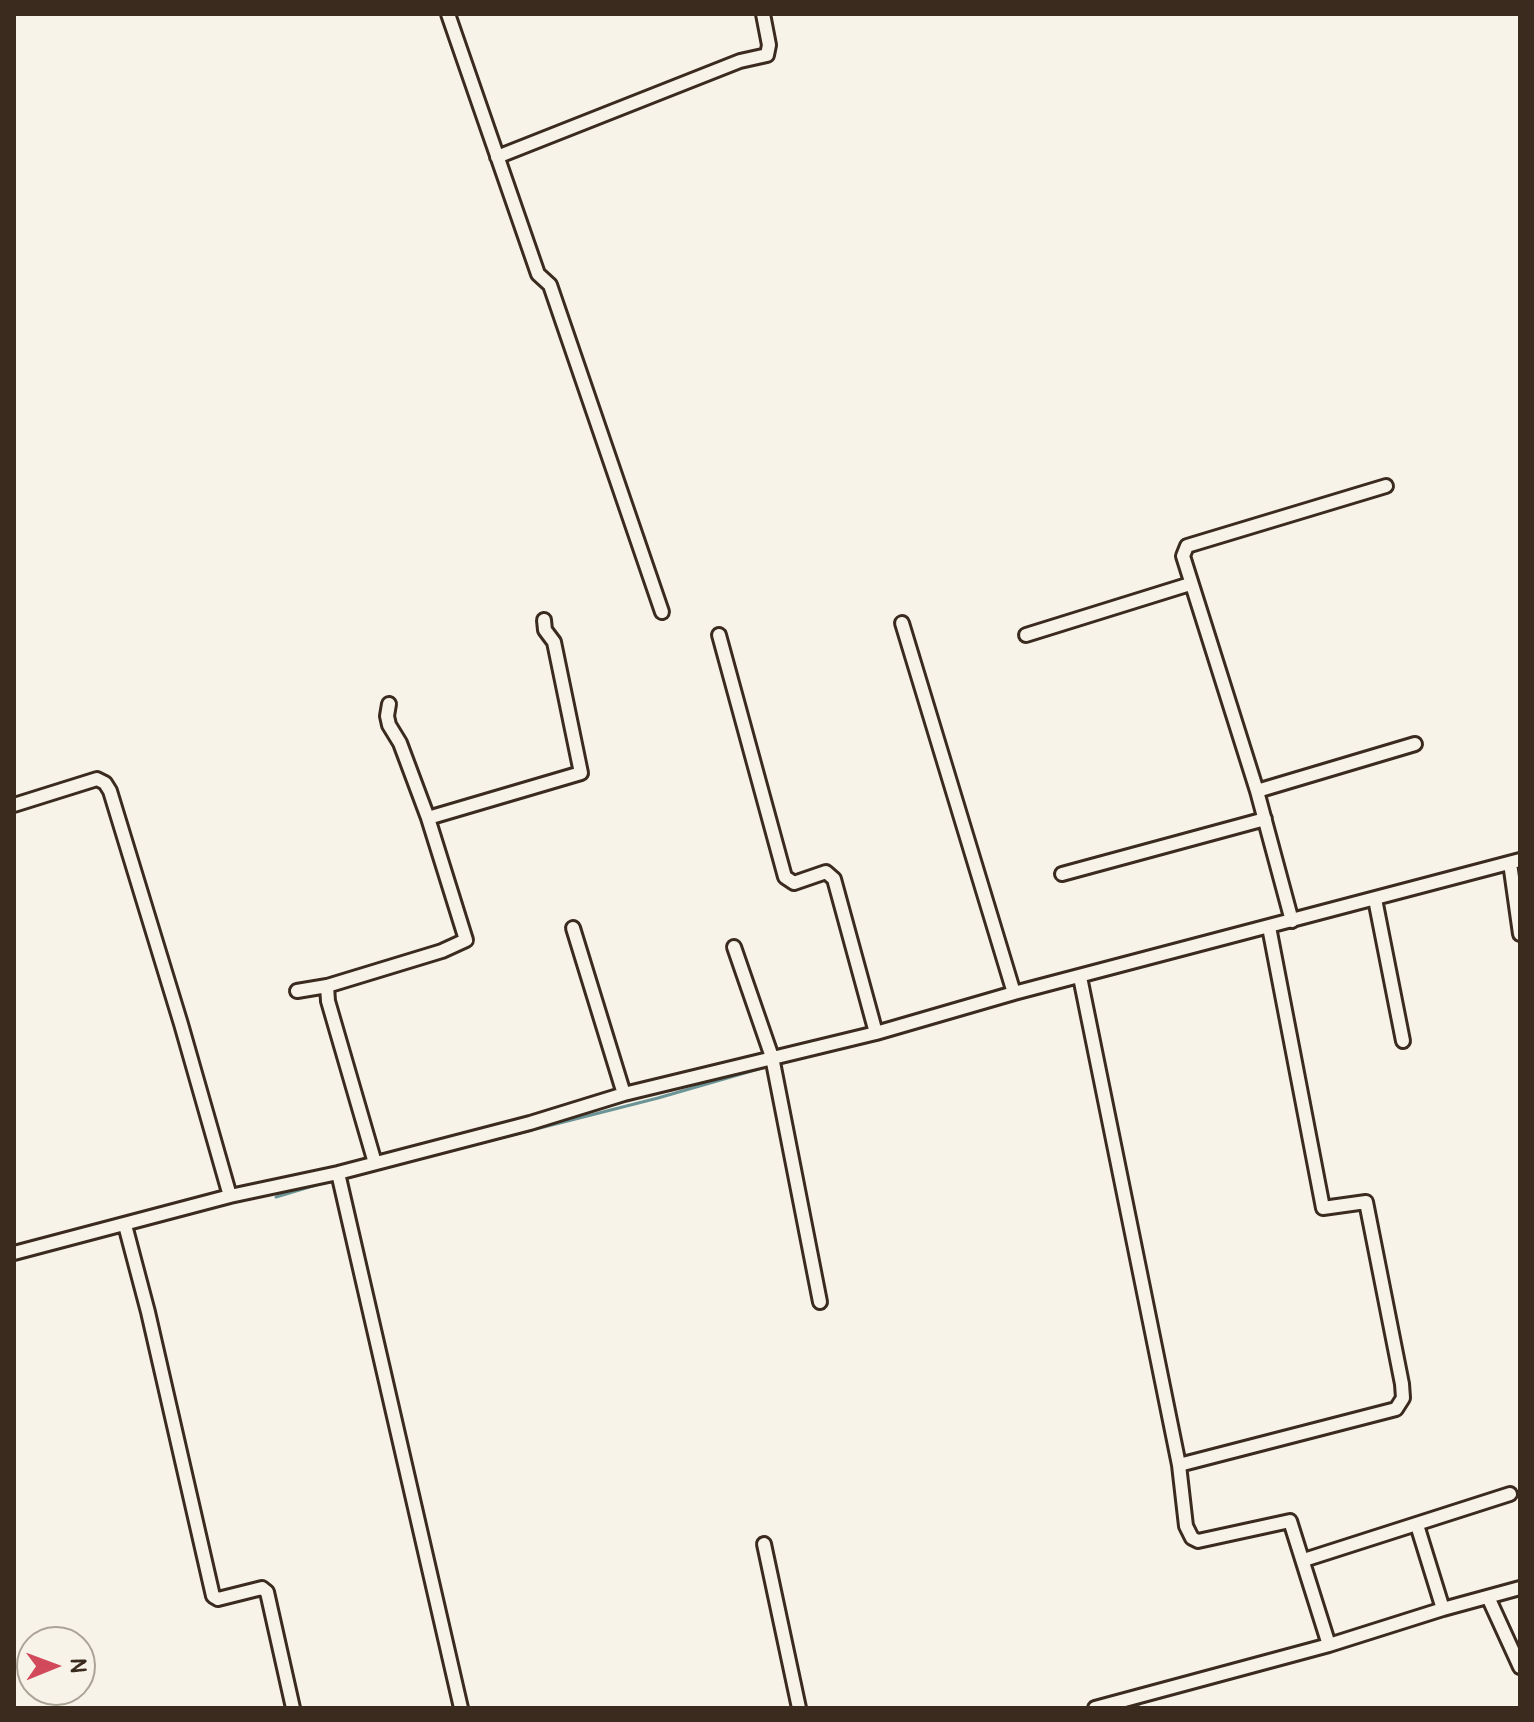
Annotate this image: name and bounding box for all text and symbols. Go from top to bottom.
north arrow [16,1626,96,1706]
text: N [64,1658,92,1673]

